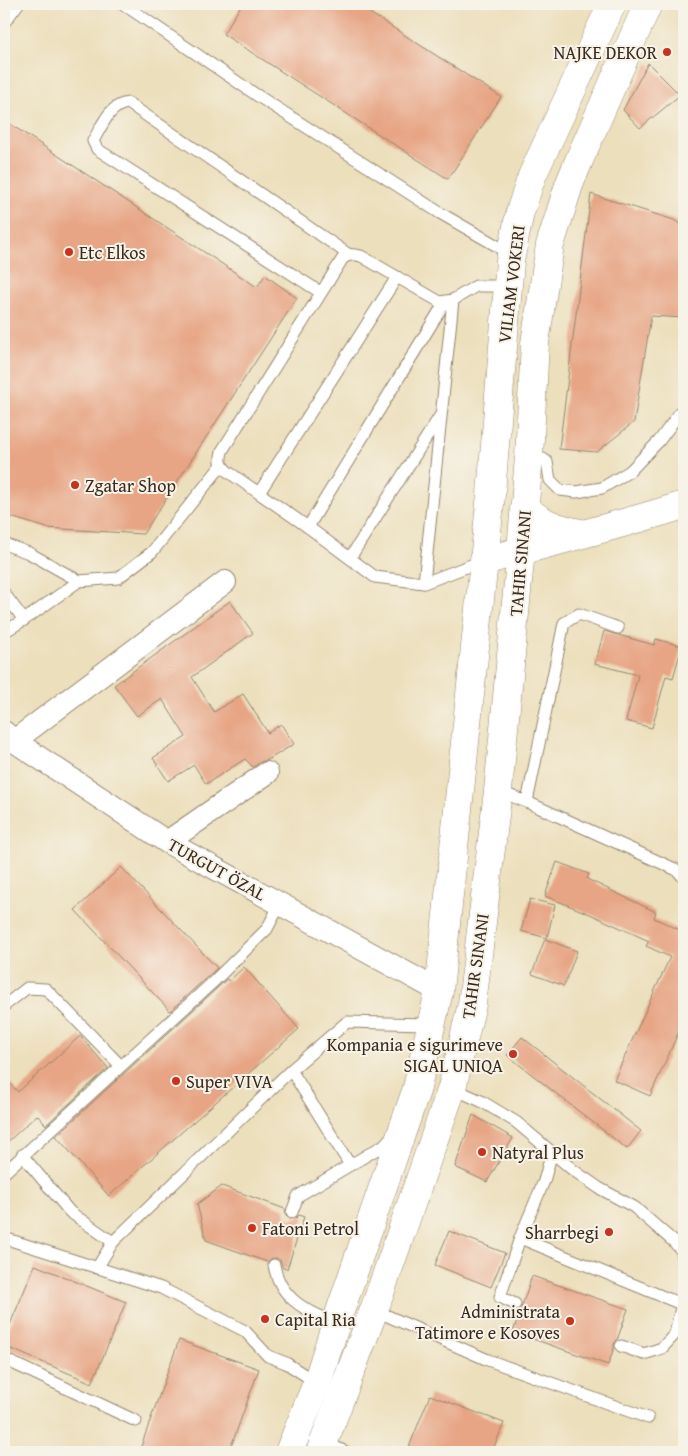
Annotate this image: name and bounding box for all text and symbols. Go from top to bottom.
place label: NAJKE DEKOR [553,39,658,66]
marker: NAJKE DEKOR [661,46,673,58]
street label: VILIAM VOKERI [490,223,532,345]
place label: Etc Elkos [79,239,146,266]
marker: Etc Elkos [63,246,75,258]
place label: Zgatar Shop [85,472,176,499]
marker: Zgatar Shop [69,479,81,491]
street label: TAHIR SINANI [502,509,538,617]
street label: TURGUT ÖZAL [163,831,271,907]
street label: TAHIR SINANI [454,912,496,1020]
place label: Kompania e sigurimeve SIGAL UNIQA [327,1031,503,1079]
marker: Kompania e sigurimeve SIGAL UNIQA [507,1048,519,1060]
place label: Super VIVA [186,1068,272,1095]
marker: Super VIVA [170,1075,182,1087]
place label: Natyral Plus [492,1139,584,1166]
marker: Natyral Plus [476,1146,488,1158]
place label: Fatoni Petrol [262,1215,359,1242]
place label: Sharrbegi [525,1219,599,1246]
marker: Fatoni Petrol [246,1222,258,1234]
marker: Sharrbegi [603,1226,615,1238]
place label: Administrata Tatimore e Kosoves [415,1298,560,1346]
place label: Capital Ria [275,1306,356,1333]
marker: Capital Ria [259,1313,271,1325]
marker: Administrata Tatimore e Kosoves [564,1315,576,1327]

